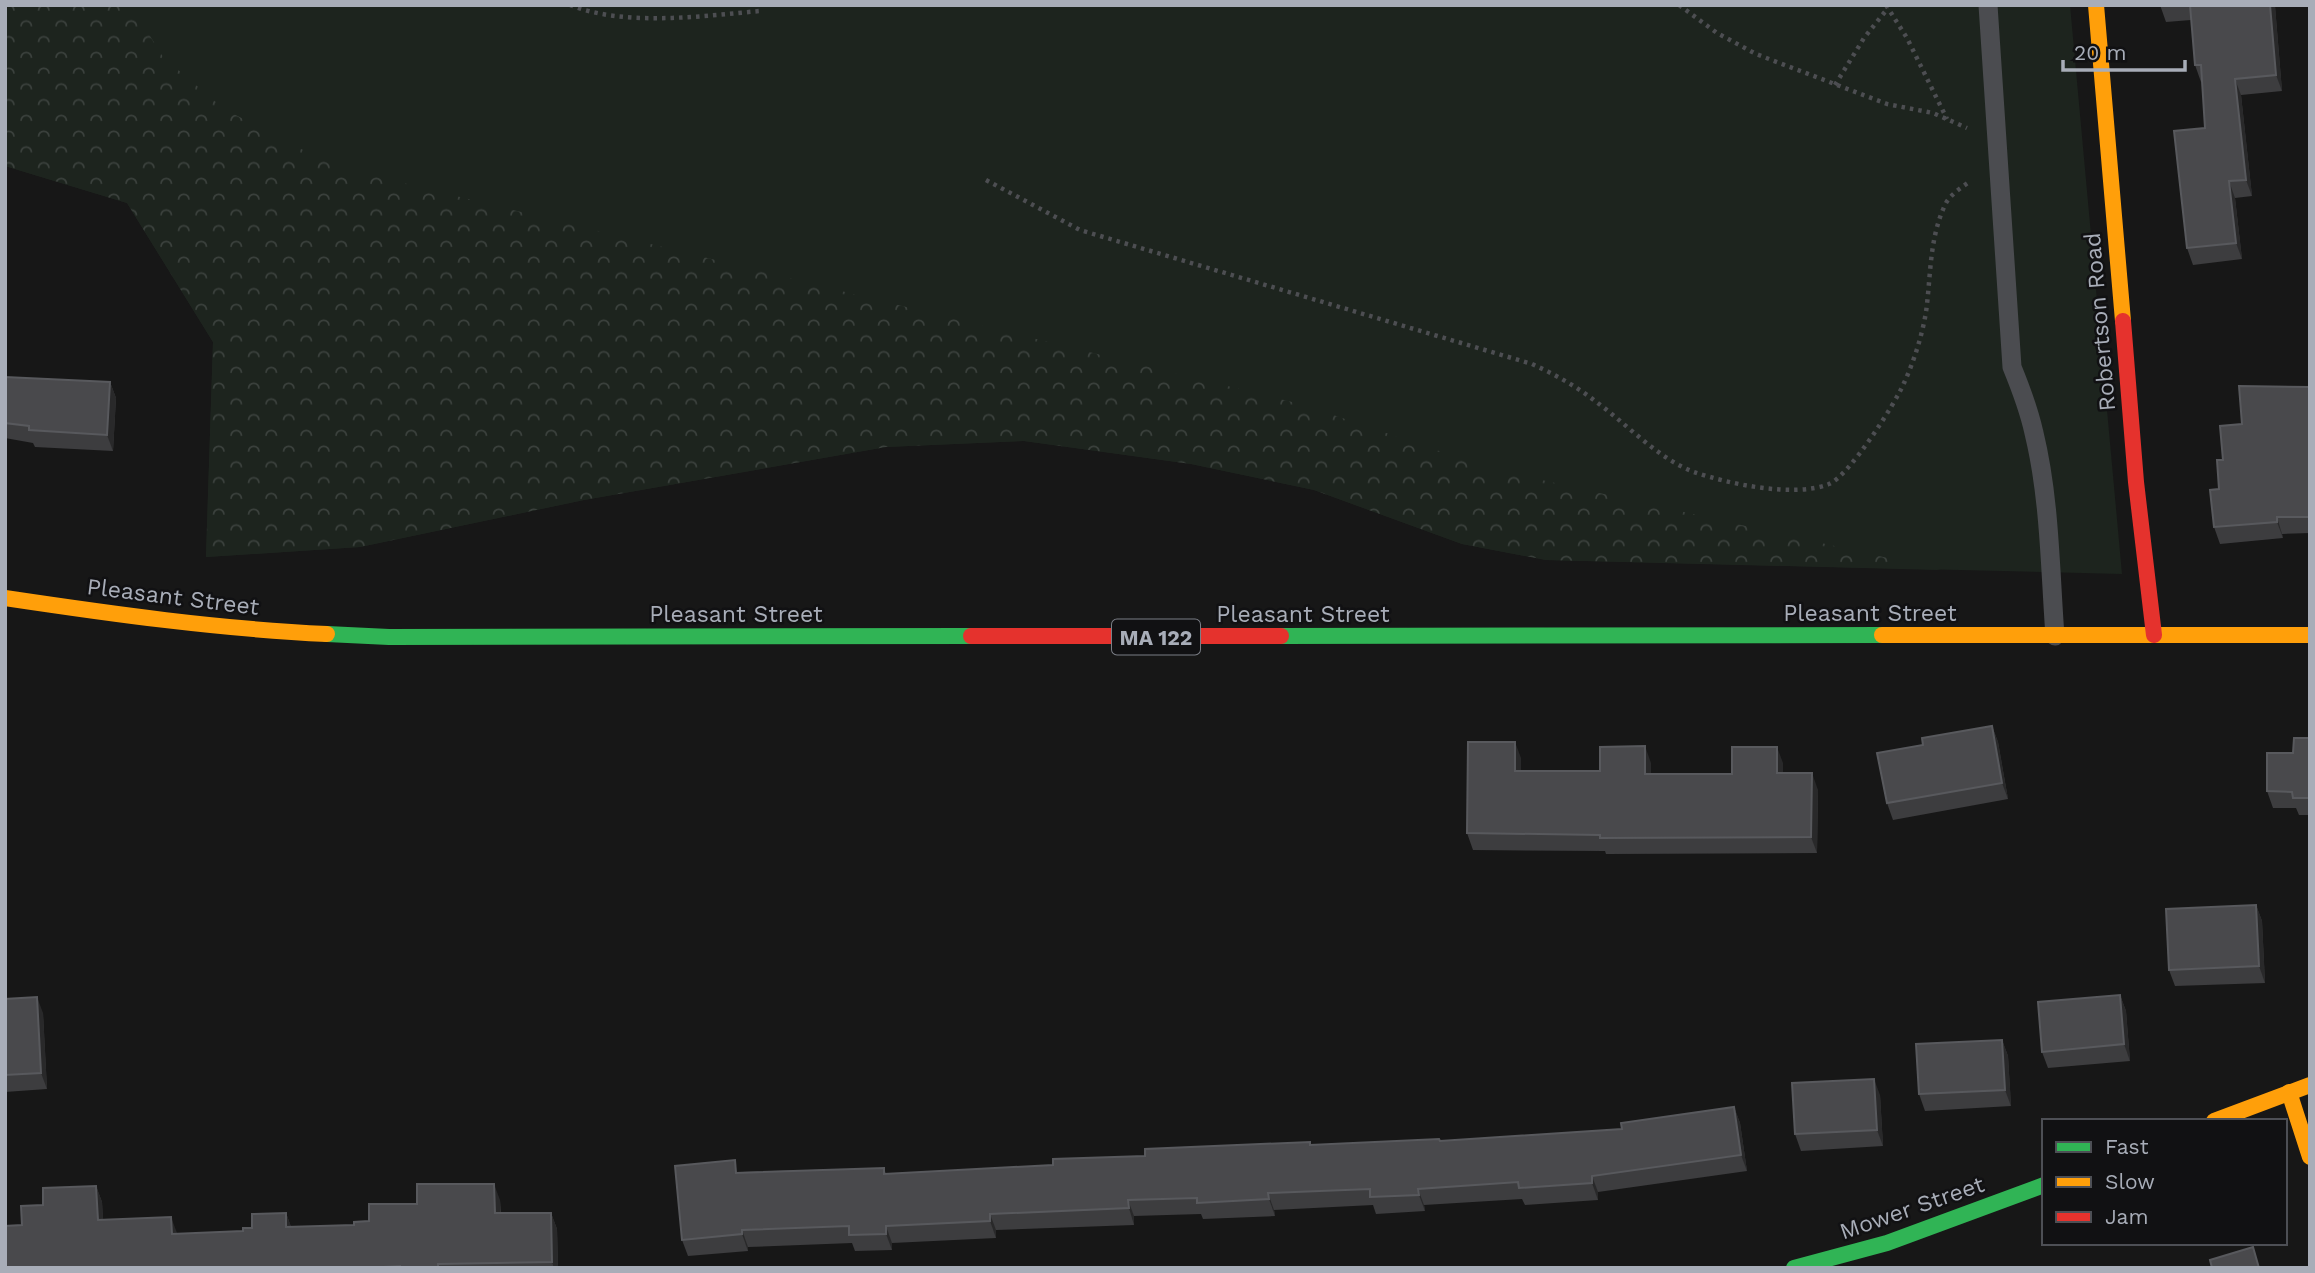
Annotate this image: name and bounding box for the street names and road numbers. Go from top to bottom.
street label: Robertson Road [2079,232,2121,412]
street label: Pleasant Street [85,573,261,621]
street label: Pleasant Street [1783,600,1957,627]
street label: Pleasant Street [649,601,823,628]
street label: Pleasant Street [1216,601,1390,628]
road number: MA 122 [1112,620,1200,654]
street label: Mower Street [1836,1171,1988,1245]

